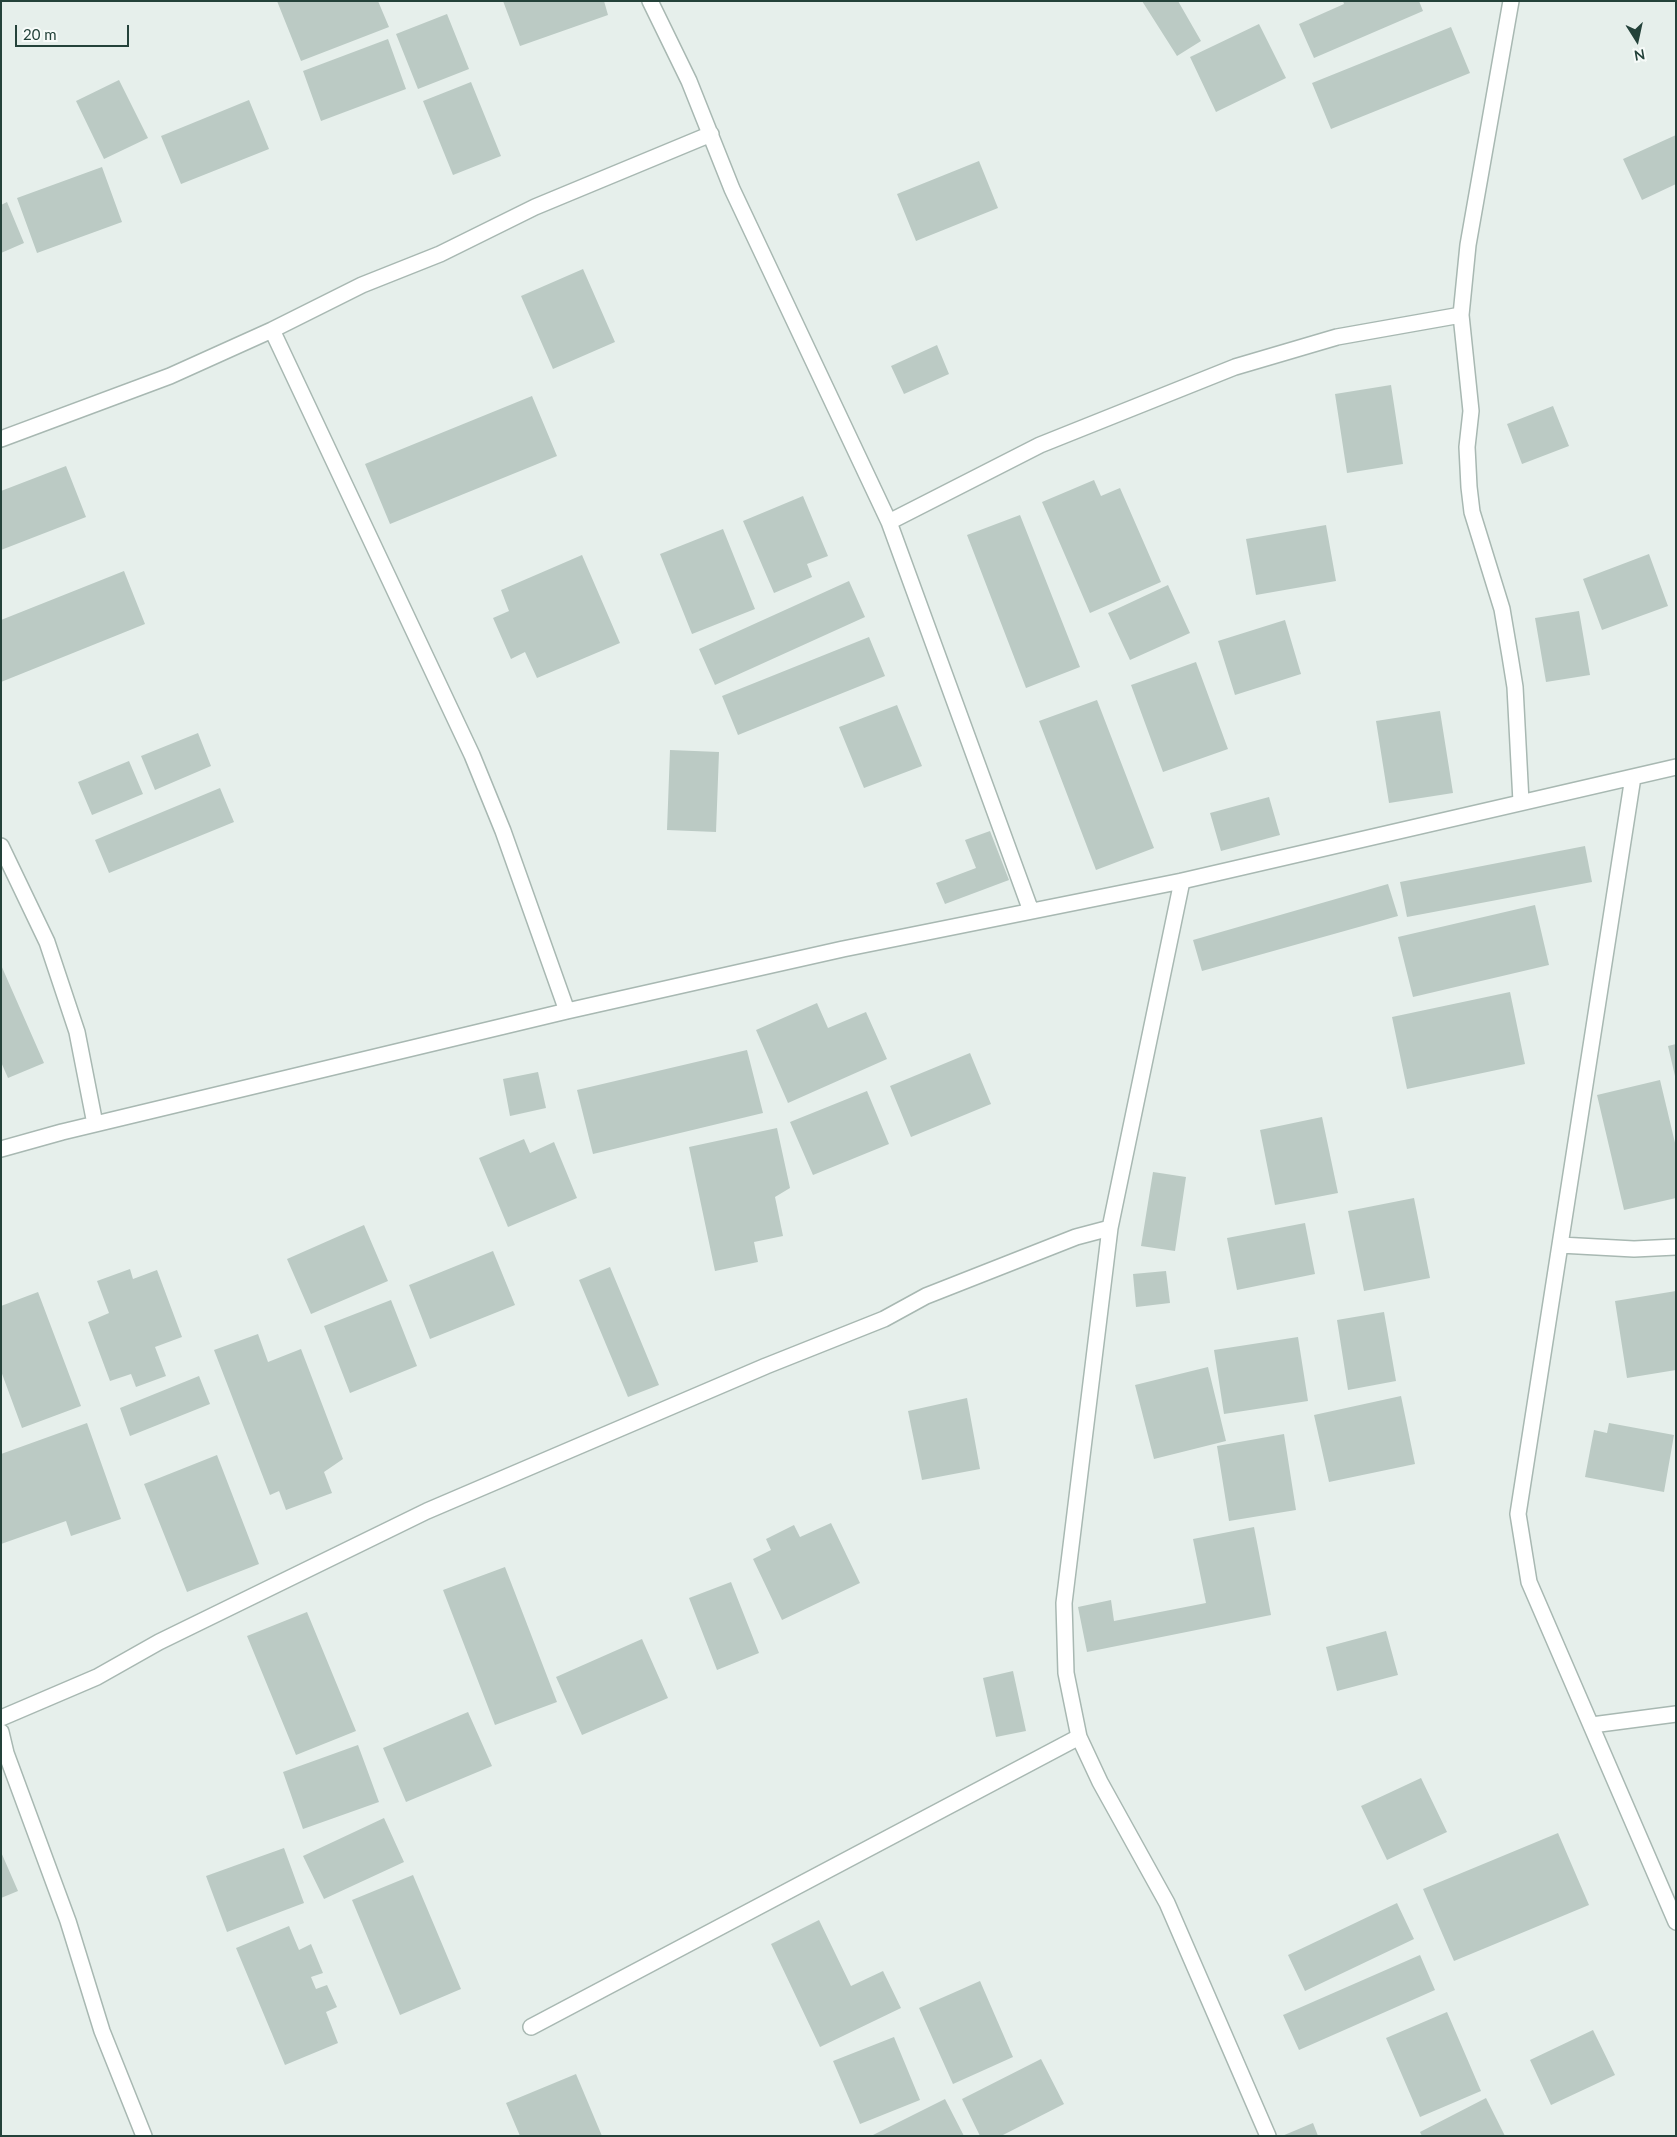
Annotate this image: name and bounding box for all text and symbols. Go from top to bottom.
scale bar [18,15,131,47]
north arrow [1612,15,1662,65]
text: 20 m [23,25,57,43]
text: N [1633,46,1646,65]

